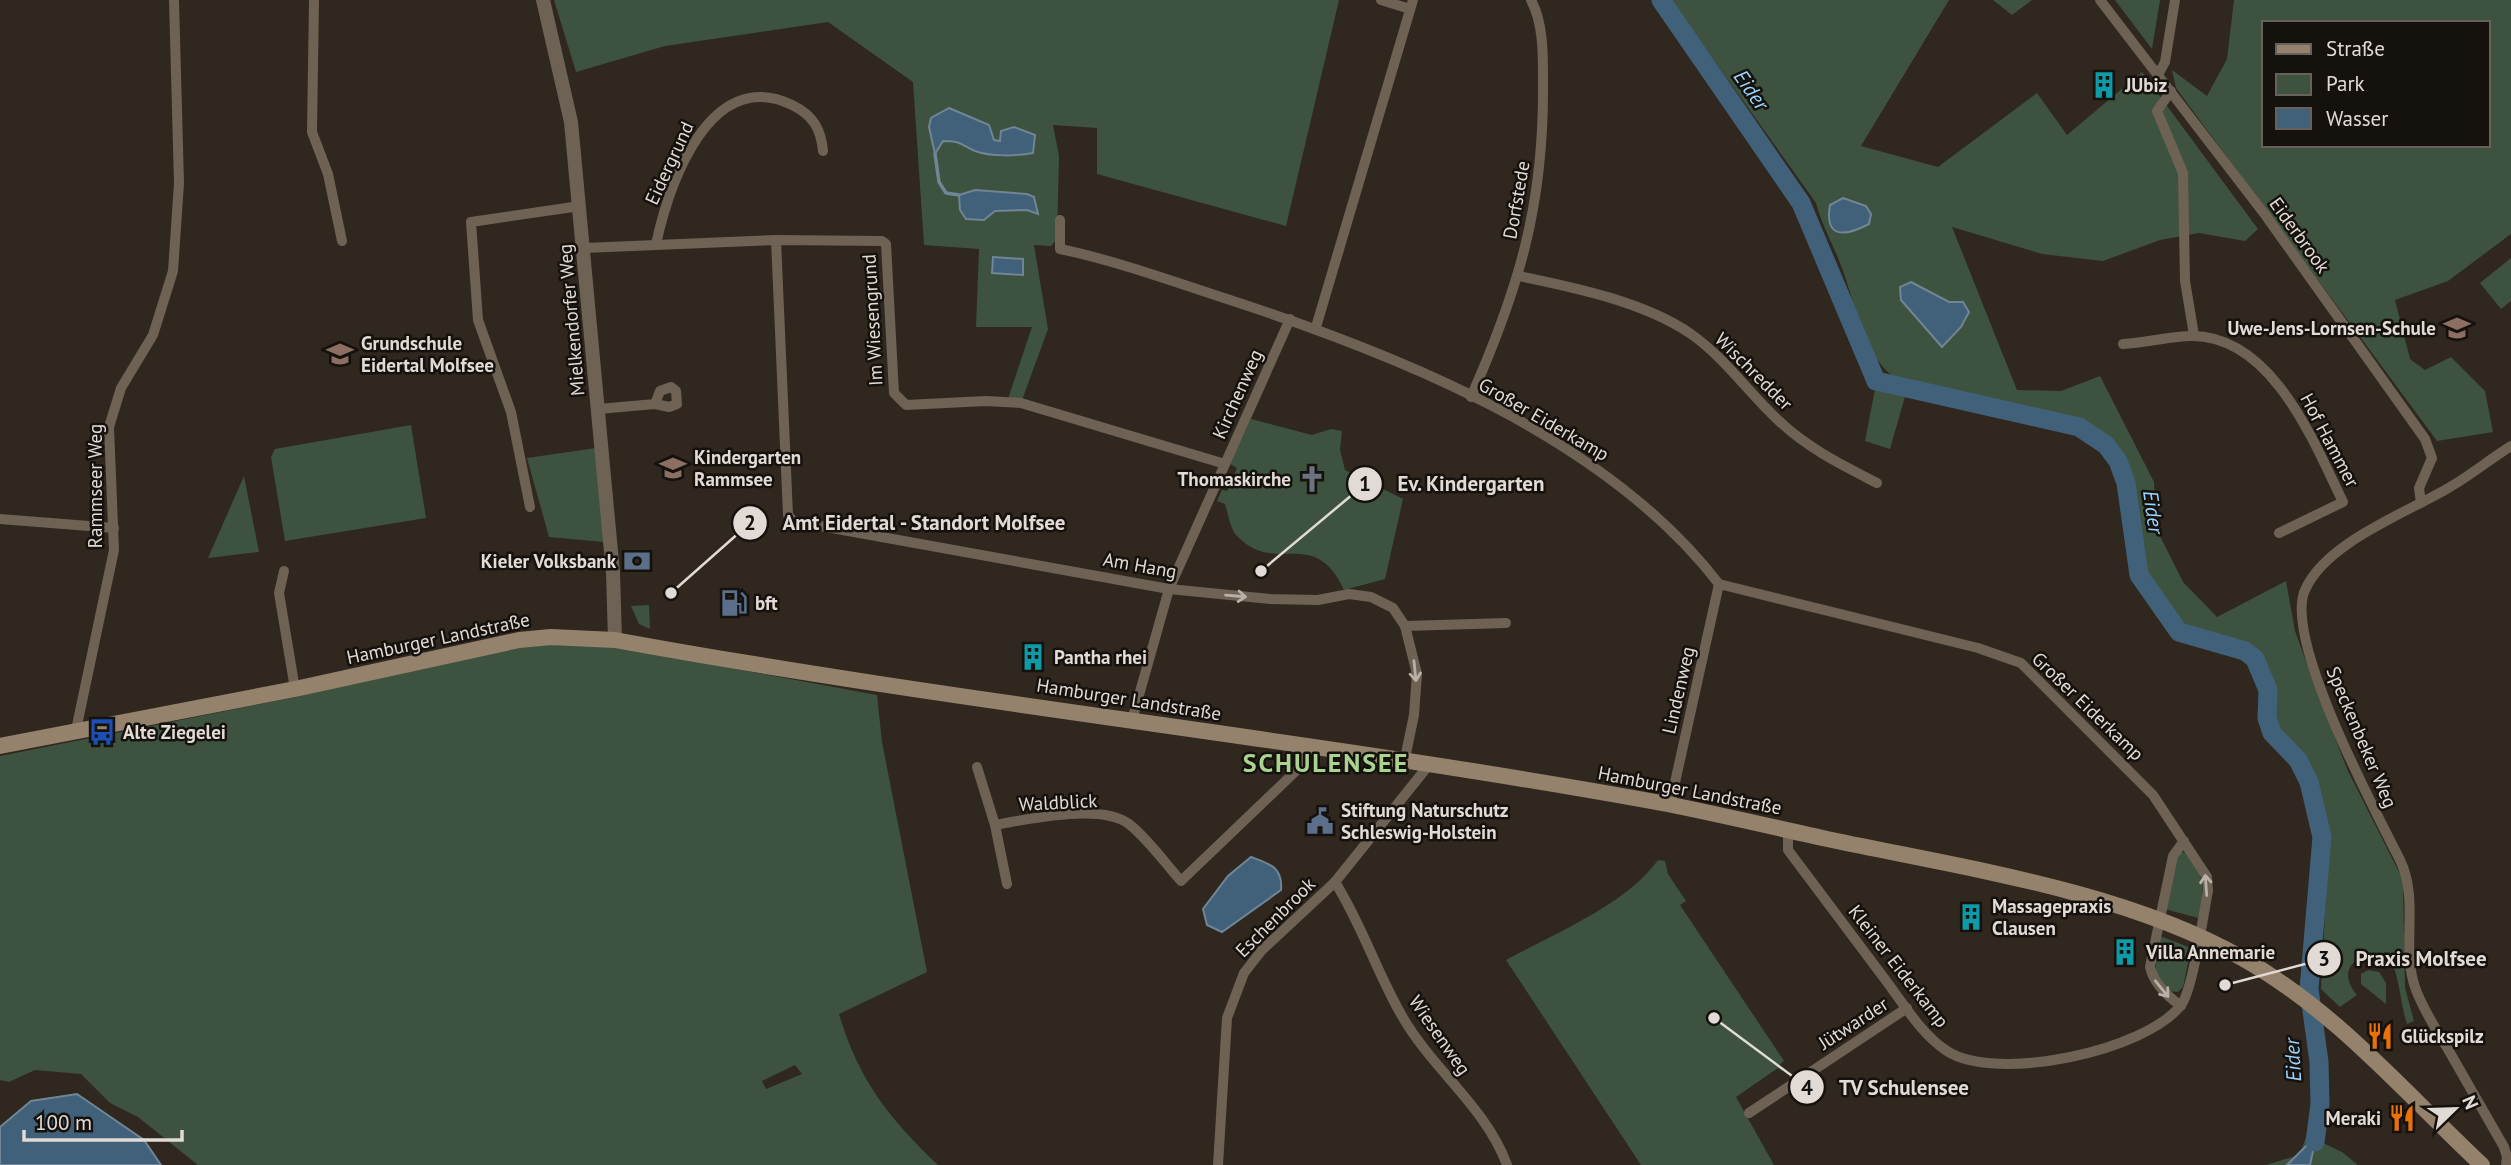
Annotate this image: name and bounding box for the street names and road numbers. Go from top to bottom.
street label: Eidergrund [639,118,699,208]
street label: Dorfstede [1497,159,1535,241]
street label: Eiderbrook [2264,192,2336,278]
street label: Mielkendorfer Weg [552,243,590,397]
street label: Im Wiesengrund [857,254,887,386]
street label: Wischredder [1710,327,1798,415]
street label: Kirchenweg [1207,345,1267,443]
street label: Großer Eiderkamp [1475,372,1613,466]
street label: Hof Hammer [2295,389,2365,492]
street label: Rammseer Weg [83,424,107,548]
street label: Am Hang [1101,547,1179,583]
street label: Hamburger Landstraße [344,607,532,669]
street label: Lindenweg [1656,644,1700,736]
street label: Großer Eiderkamp [2027,646,2149,766]
street label: Speckenbeker Weg [2321,663,2403,811]
street label: Hamburger Landstraße [1035,673,1223,725]
street label: Hamburger Landstraße [1596,760,1784,820]
street label: Waldblick [1018,788,1098,816]
street label: Eschenbrook [1230,872,1320,962]
street label: Kleiner Eiderkamp [1844,900,1954,1032]
street label: Wiesenweg [1404,990,1476,1080]
street label: Jütwarder [1813,991,1893,1055]

